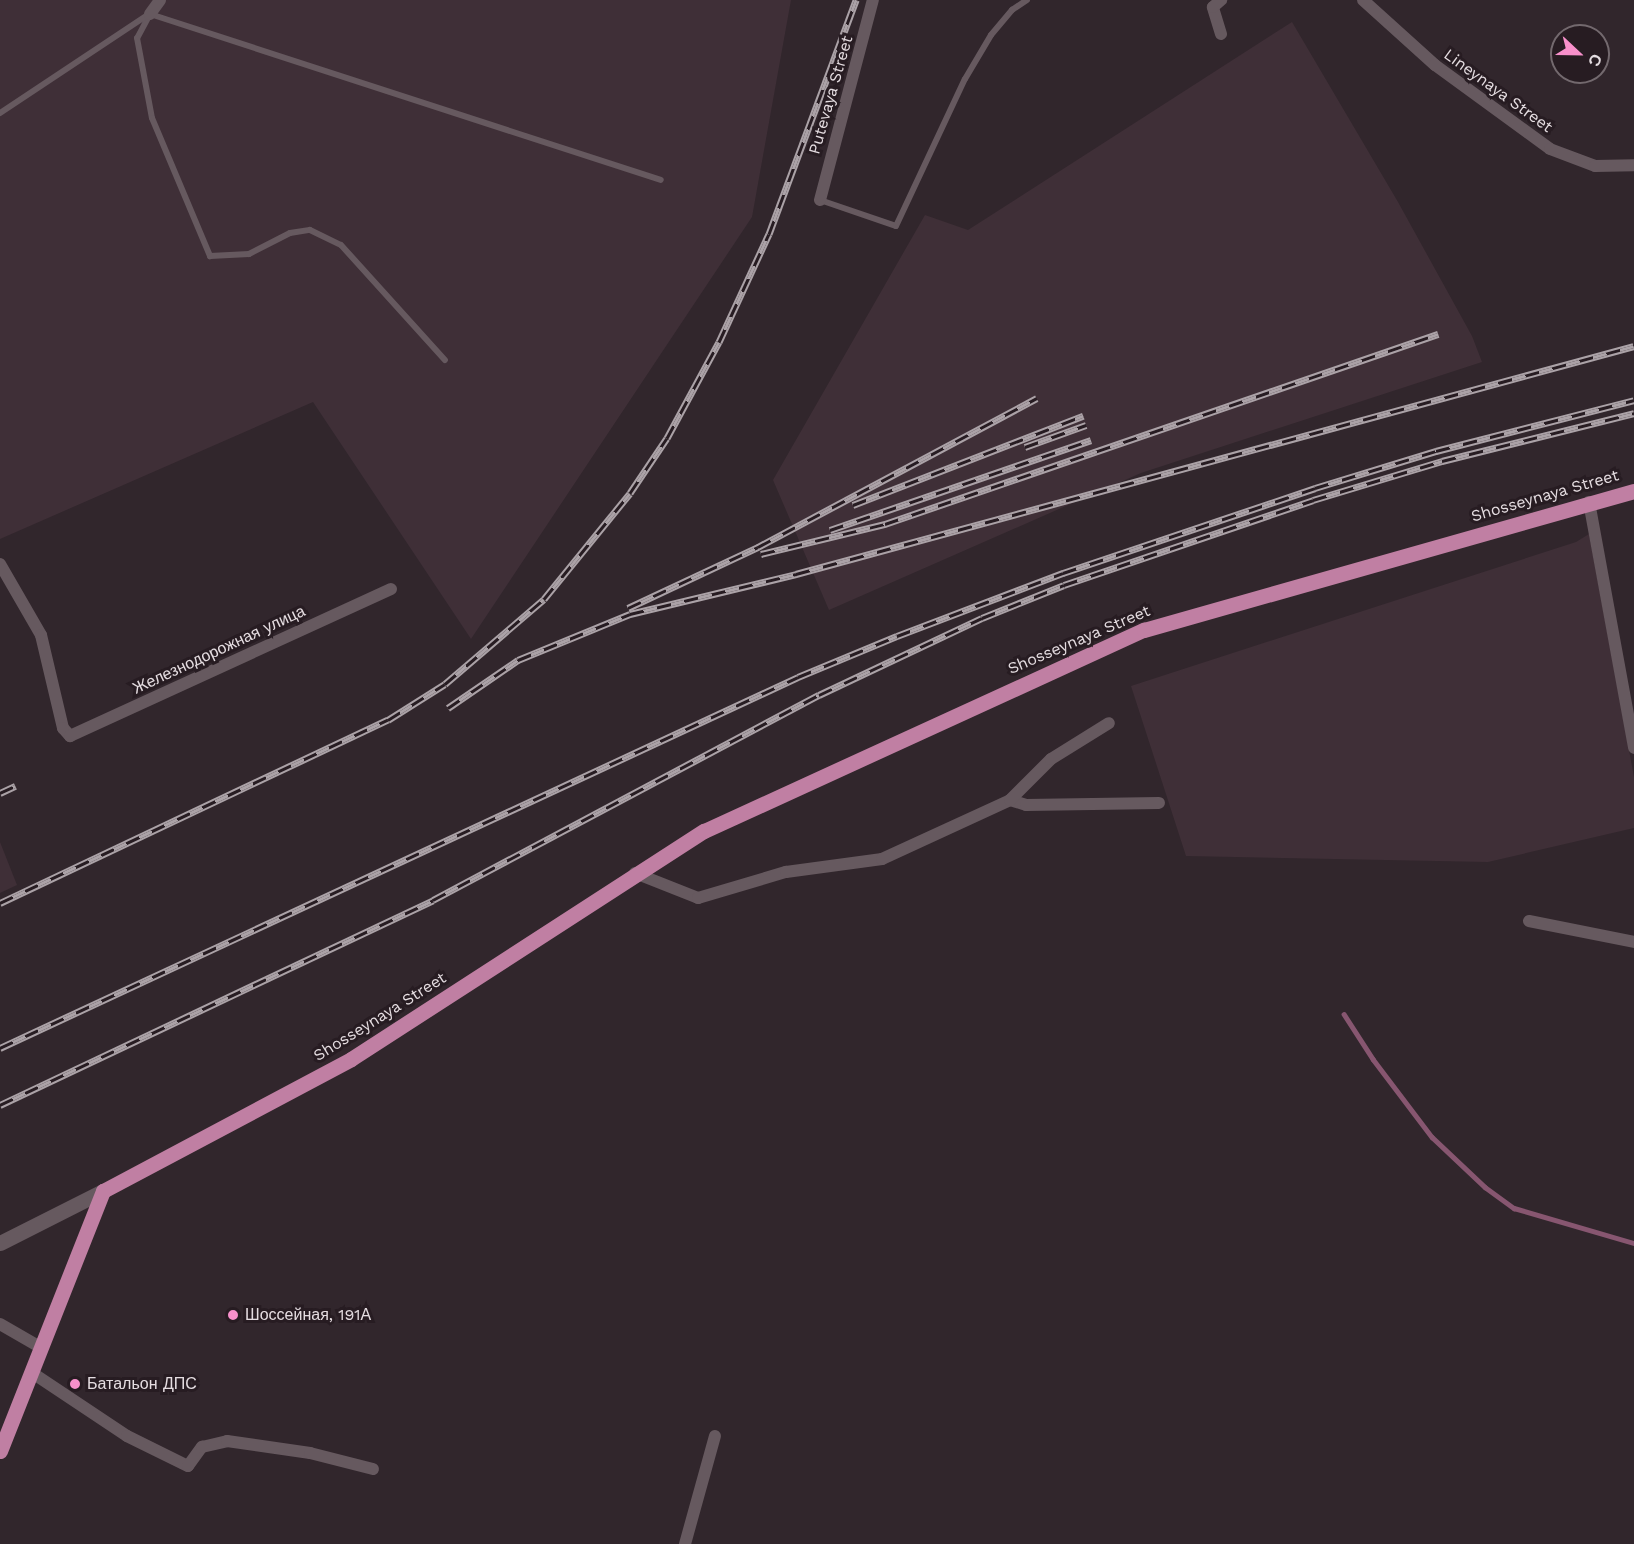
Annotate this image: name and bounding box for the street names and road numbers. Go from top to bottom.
street label: Putevaya Street [805,33,857,157]
street label: Lineynaya Street [1440,45,1556,137]
street label: Shosseynaya Street [1469,466,1621,526]
street label: Shosseynaya Street [1005,601,1153,679]
street label: Железнодорожная улица [130,602,308,698]
street label: Shosseynaya Street [310,968,450,1066]

